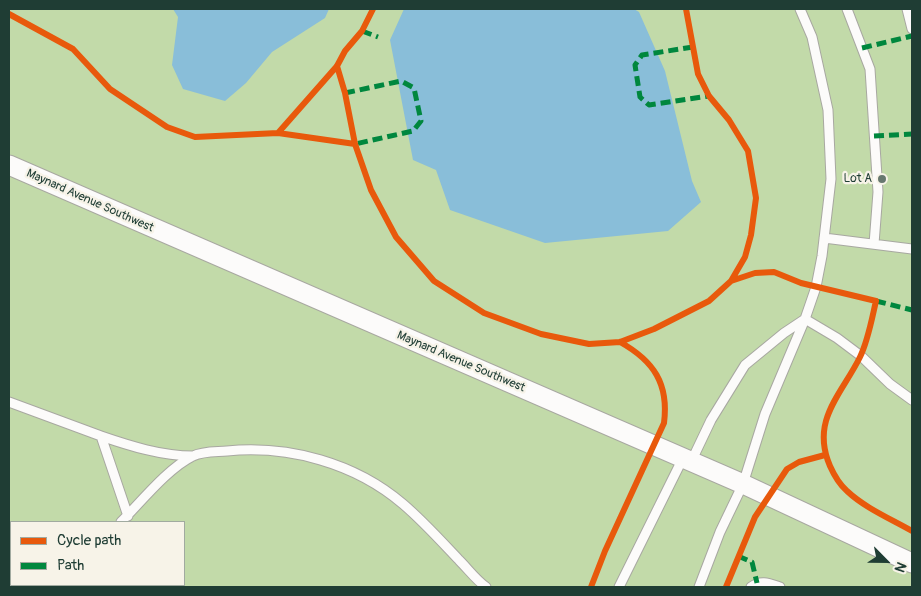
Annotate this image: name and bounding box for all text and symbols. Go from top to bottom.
street label: Maynard Avenue Southwest [24,166,156,236]
place label: Lot A [844,172,872,186]
marker: Lot A [876,173,888,185]
street label: Maynard Avenue Southwest [395,328,527,396]
legend [10,521,185,586]
text: Cycle path [57,531,121,550]
north arrow [861,536,911,586]
text: Path [57,556,84,575]
text: N [891,559,910,575]

